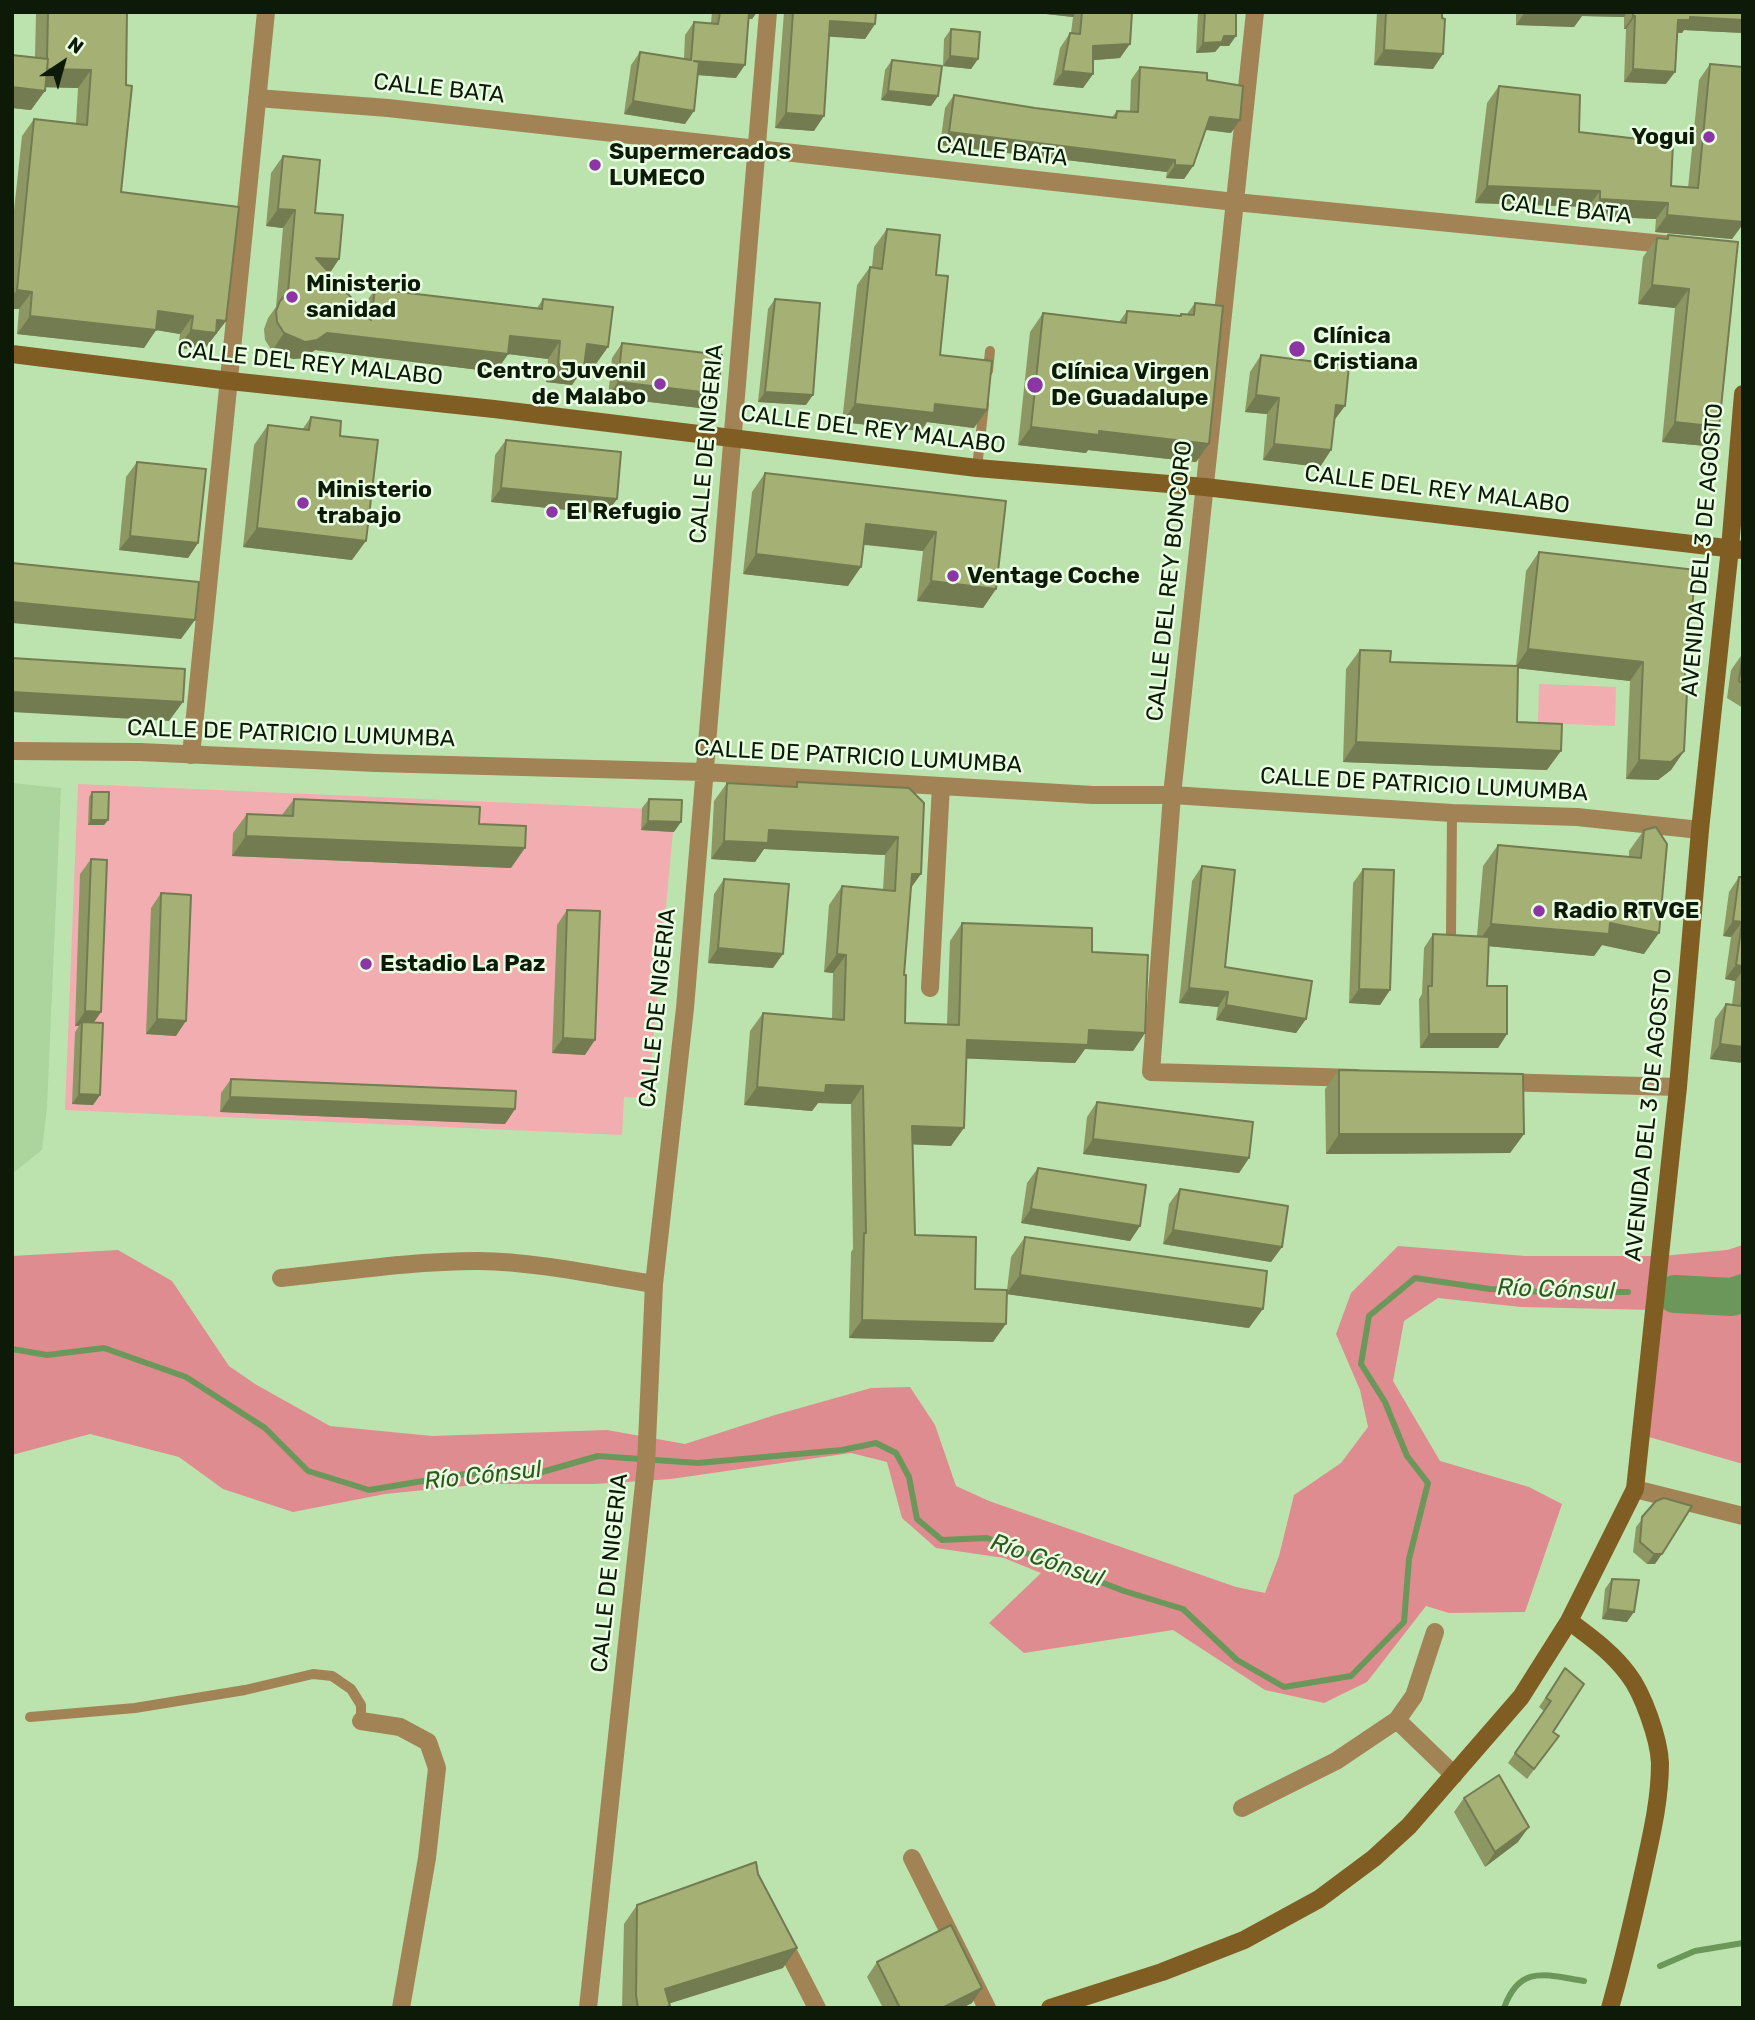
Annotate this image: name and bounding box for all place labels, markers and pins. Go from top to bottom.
place label: Yogui [1631,123,1695,151]
marker: Yogui [1701,129,1717,145]
place label: Supermercados LUMECO [609,138,791,192]
marker: Supermercados LUMECO [587,157,603,173]
place label: Ministerio sanidad [306,270,421,324]
marker: Ministerio sanidad [284,289,300,305]
place label: Clínica Cristiana [1313,322,1418,376]
marker: Clínica Cristiana [1287,339,1307,359]
place label: Centro Juvenil de Malabo [477,357,646,411]
place label: Clínica Virgen De Guadalupe [1051,358,1209,412]
marker: Clínica Virgen De Guadalupe [1025,375,1045,395]
marker: Centro Juvenil de Malabo [652,376,668,392]
place label: Ministerio trabajo [317,476,432,530]
marker: Ministerio trabajo [295,495,311,511]
place label: El Refugio [566,498,682,526]
marker: El Refugio [544,504,560,520]
place label: Ventage Coche [967,562,1140,590]
marker: Ventage Coche [945,568,961,584]
place label: Radio RTVGE [1553,897,1699,925]
marker: Radio RTVGE [1531,903,1547,919]
place label: Estadio La Paz [380,950,545,978]
marker: Estadio La Paz [358,956,374,972]

